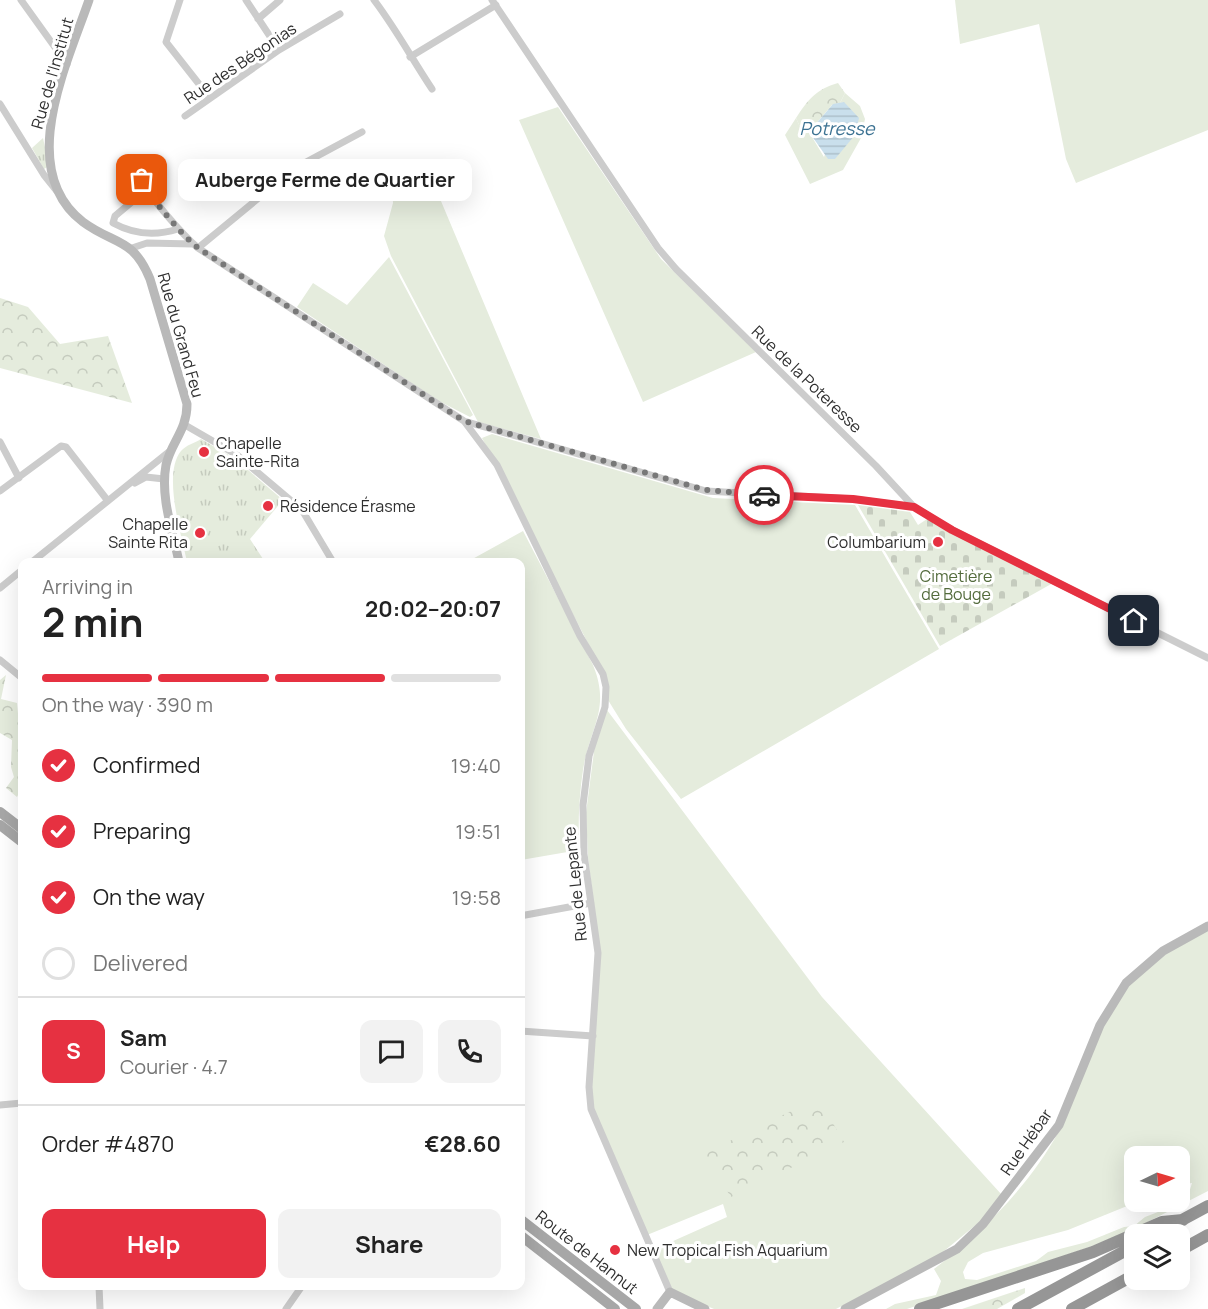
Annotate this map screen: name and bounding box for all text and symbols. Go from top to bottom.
street label: Rue de l'Institut [26,15,78,131]
street label: Rue des Bégonias [179,17,301,109]
water label: Potresse [800,116,876,140]
pin [116,154,167,205]
callout: Auberge Ferme de Quartier [178,159,472,201]
icon: bag [125,163,158,196]
text: Auberge Ferme de Quartier [195,166,455,193]
street label: Rue du Grand Feu [153,270,209,400]
street label: Rue de la Poteresse [747,321,867,437]
place label: Chapelle Sainte-Rita [216,432,299,472]
marker: Chapelle Sainte-Rita [197,445,211,459]
courier [734,465,794,525]
icon: car [748,479,781,512]
place label: Résidence Érasme [280,495,416,517]
marker: Résidence Érasme [261,499,275,513]
place label: Chapelle Sainte Rita [108,513,188,553]
marker: Chapelle Sainte Rita [193,526,207,540]
place label: Columbarium [827,531,926,553]
marker: Columbarium [931,535,945,549]
park label: Cimetière de Bouge [920,565,992,605]
text: Arriving in [42,573,133,600]
text: 20:02–20:07 [365,594,501,624]
text: 2 min [42,595,143,649]
pin [1108,595,1159,646]
icon: home [1117,604,1150,637]
text: On the way · 390 m [42,691,213,718]
icon: check [42,749,75,782]
text: Confirmed [93,750,201,780]
text: 19:40 [451,752,501,779]
icon: check [42,815,75,848]
text: Preparing [93,816,191,846]
text: 19:51 [455,818,501,845]
street label: Rue de Lepante [558,826,592,942]
icon: check [42,881,75,914]
text: On the way [93,882,205,912]
text: 19:58 [452,884,501,911]
text: Delivered [93,948,188,978]
button: chat [360,1020,423,1083]
button: phone [438,1020,501,1083]
text: Sam [120,1023,167,1053]
text: S [66,1036,81,1066]
text: Courier · 4.7 [120,1053,228,1080]
street label: Rue Hébar [995,1104,1057,1180]
text: Order #4870 [42,1129,174,1159]
text: €28.60 [425,1129,501,1159]
north arrow [1124,1146,1190,1212]
map controls [1124,1146,1190,1290]
street label: Route de Hannut [531,1205,643,1299]
button: Help [42,1209,266,1278]
button: Share [278,1209,501,1278]
button: layers [1124,1224,1190,1290]
place label: New Tropical Fish Aquarium [627,1239,828,1261]
marker: New Tropical Fish Aquarium [608,1243,622,1257]

